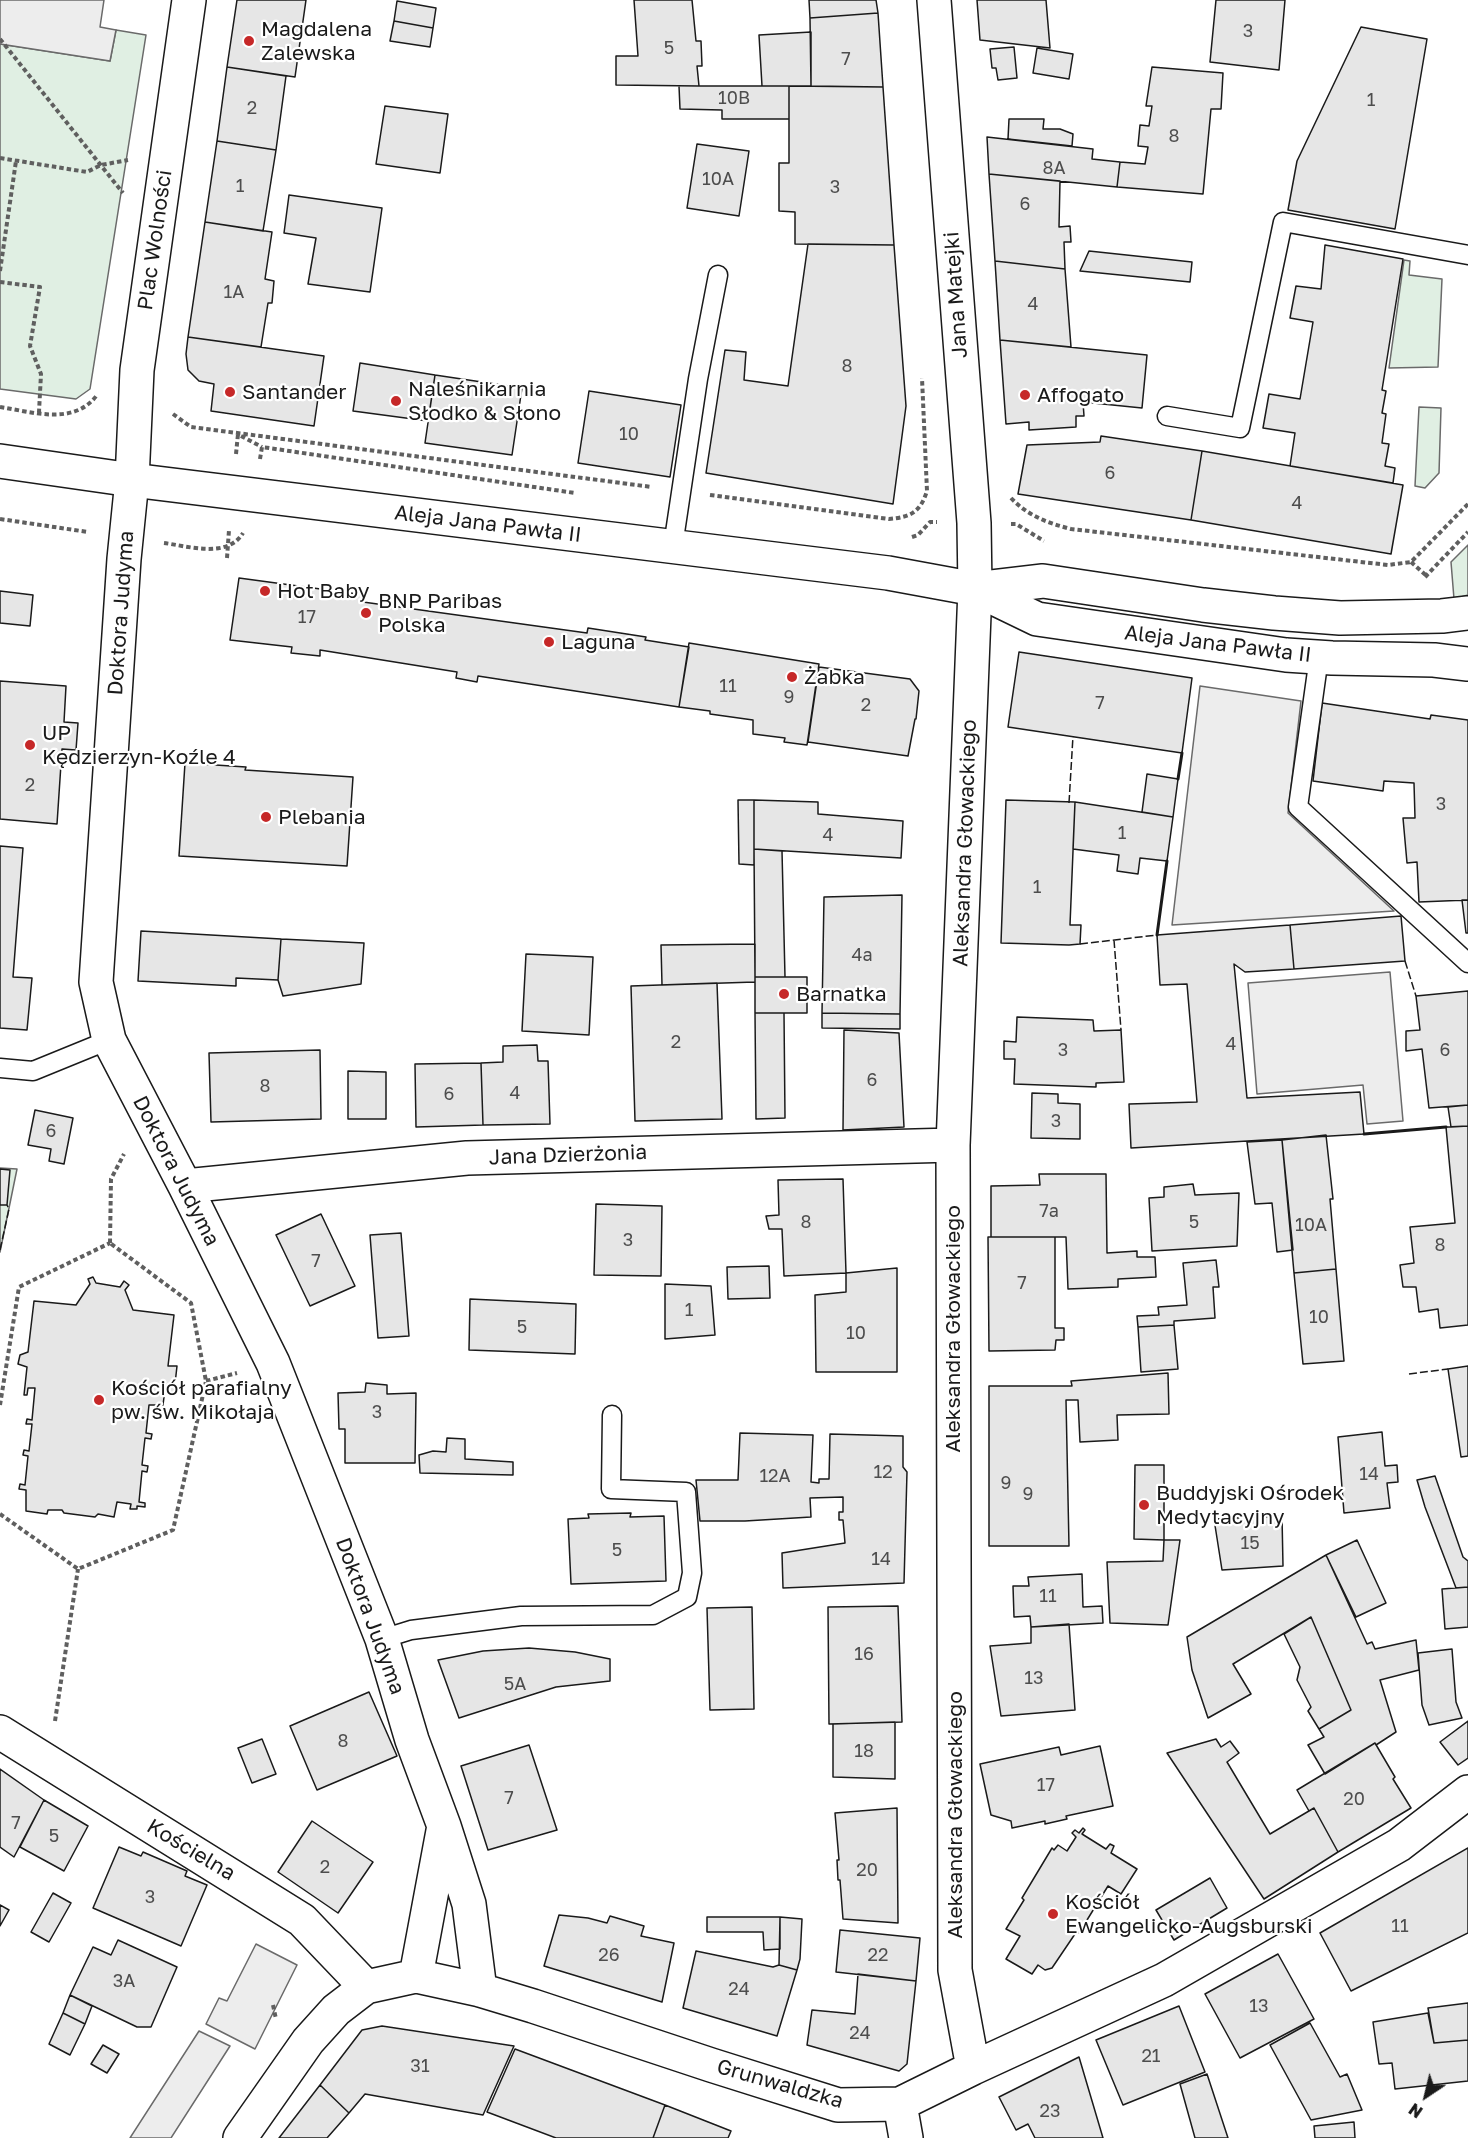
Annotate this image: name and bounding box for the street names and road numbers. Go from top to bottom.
street label: Plac Wolności [133,168,177,312]
street label: Jana Matejki [939,231,973,359]
street label: Aleja Jana Pawła II [393,500,583,548]
street label: Doktora Judyma [103,530,139,696]
street label: Aleja Jana Pawła II [1123,620,1313,668]
street label: Aleksandra Głowackiego [948,719,982,967]
street label: Doktora Judyma [127,1092,225,1250]
street label: Jana Dzierżonia [488,1140,648,1170]
street label: Aleksandra Głowackiego [940,1205,966,1453]
street label: Doktora Judyma [330,1534,410,1698]
street label: Aleksandra Głowackiego [942,1691,968,1939]
street label: Kościelna [142,1814,240,1886]
street label: Grunwaldzka [714,2054,846,2114]

